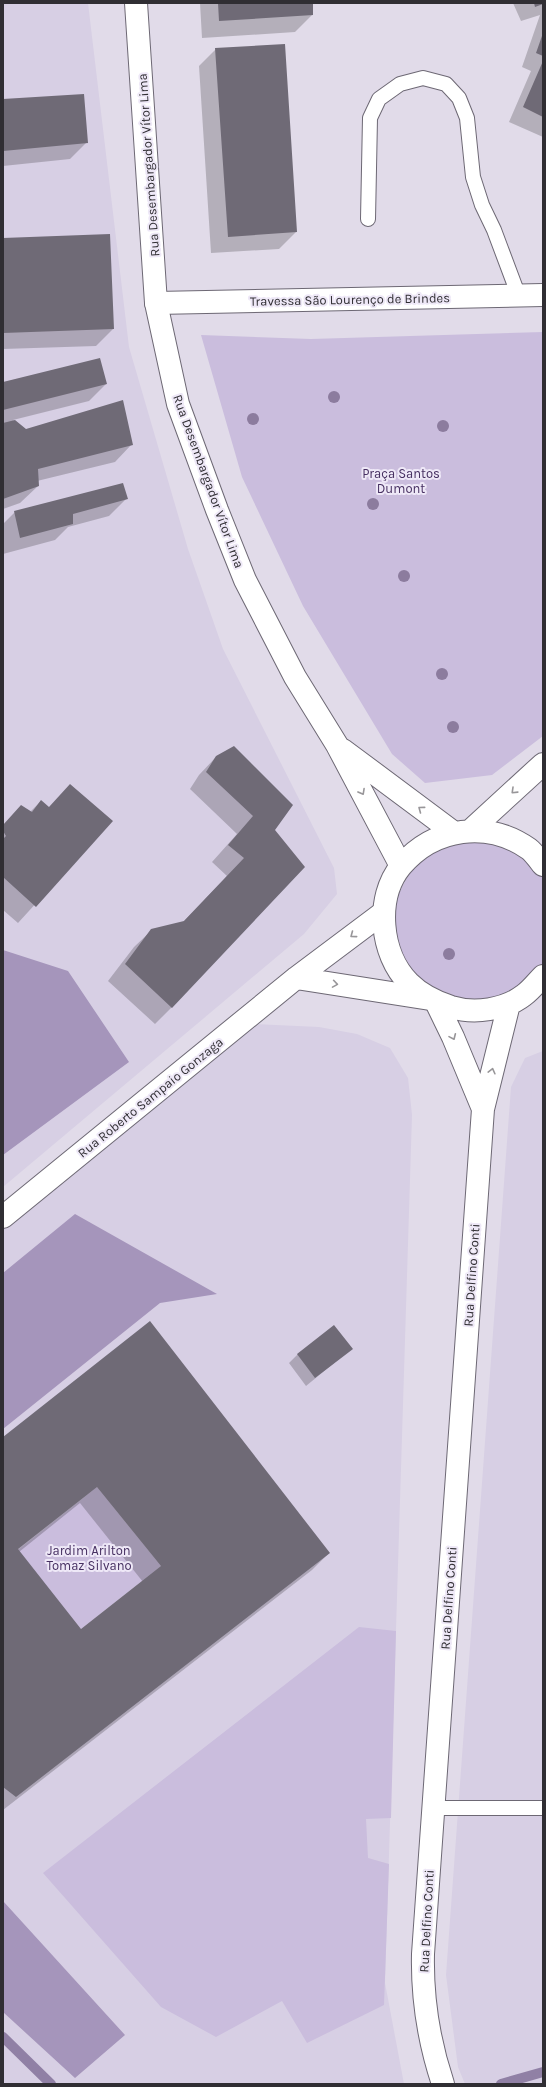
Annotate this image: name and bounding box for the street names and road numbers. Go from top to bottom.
street label: Rua Desembargador Vítor Lima [135,73,162,257]
street label: Travessa São Lourenço de Brindes [250,290,450,309]
street label: Rua Desembargador Vítor Lima [170,392,247,570]
street label: Rua Roberto Sampaio Gonzaga [75,1034,226,1161]
street label: Rua Delfino Conti [460,1223,483,1327]
street label: Rua Delfino Conti [437,1546,460,1650]
street label: Rua Delfino Conti [416,1869,437,1973]

